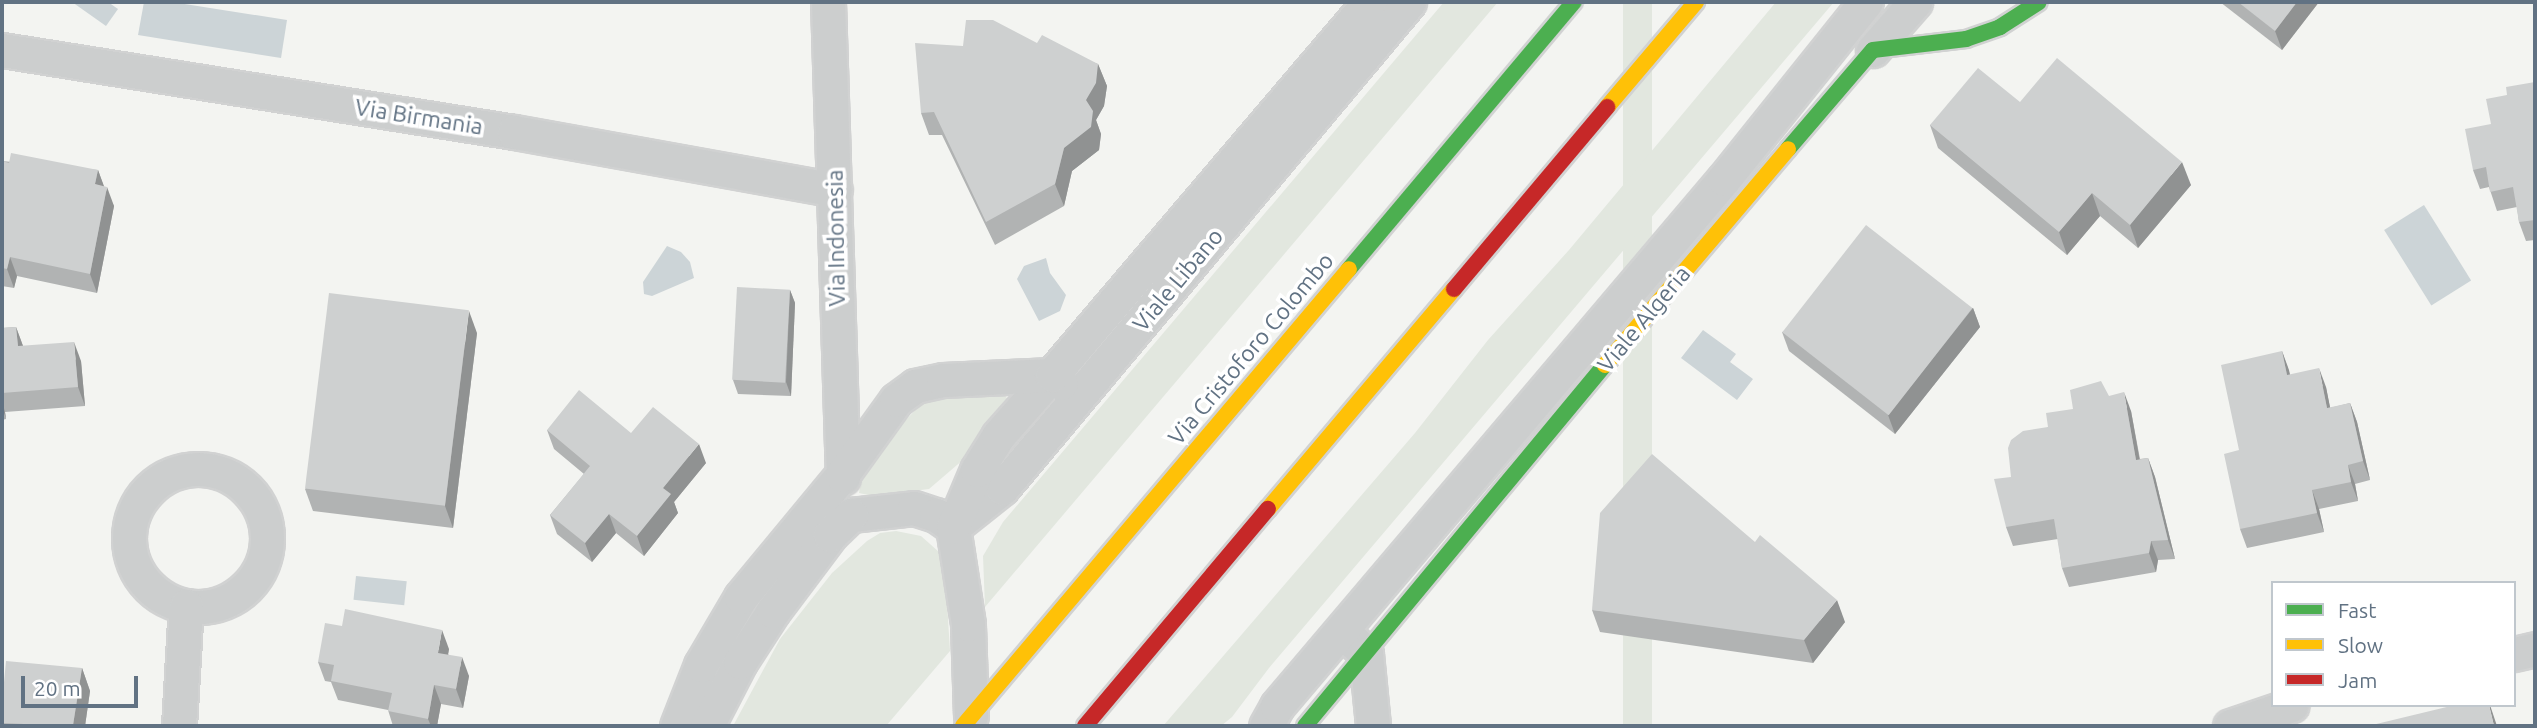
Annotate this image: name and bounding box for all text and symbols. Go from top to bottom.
street label: Via Birmania [353,93,485,141]
street label: Via Indonesia [821,169,851,307]
street label: Viale Libano [1127,223,1229,337]
street label: Via Cristoforo Colombo [1163,247,1339,451]
street label: Viale Algeria [1592,260,1696,378]
legend [2271,581,2516,707]
text: Fast [2338,598,2376,622]
text: Slow [2338,633,2383,657]
scale bar [24,662,142,706]
text: Jam [2338,668,2377,692]
text: 20 m [34,676,81,700]

